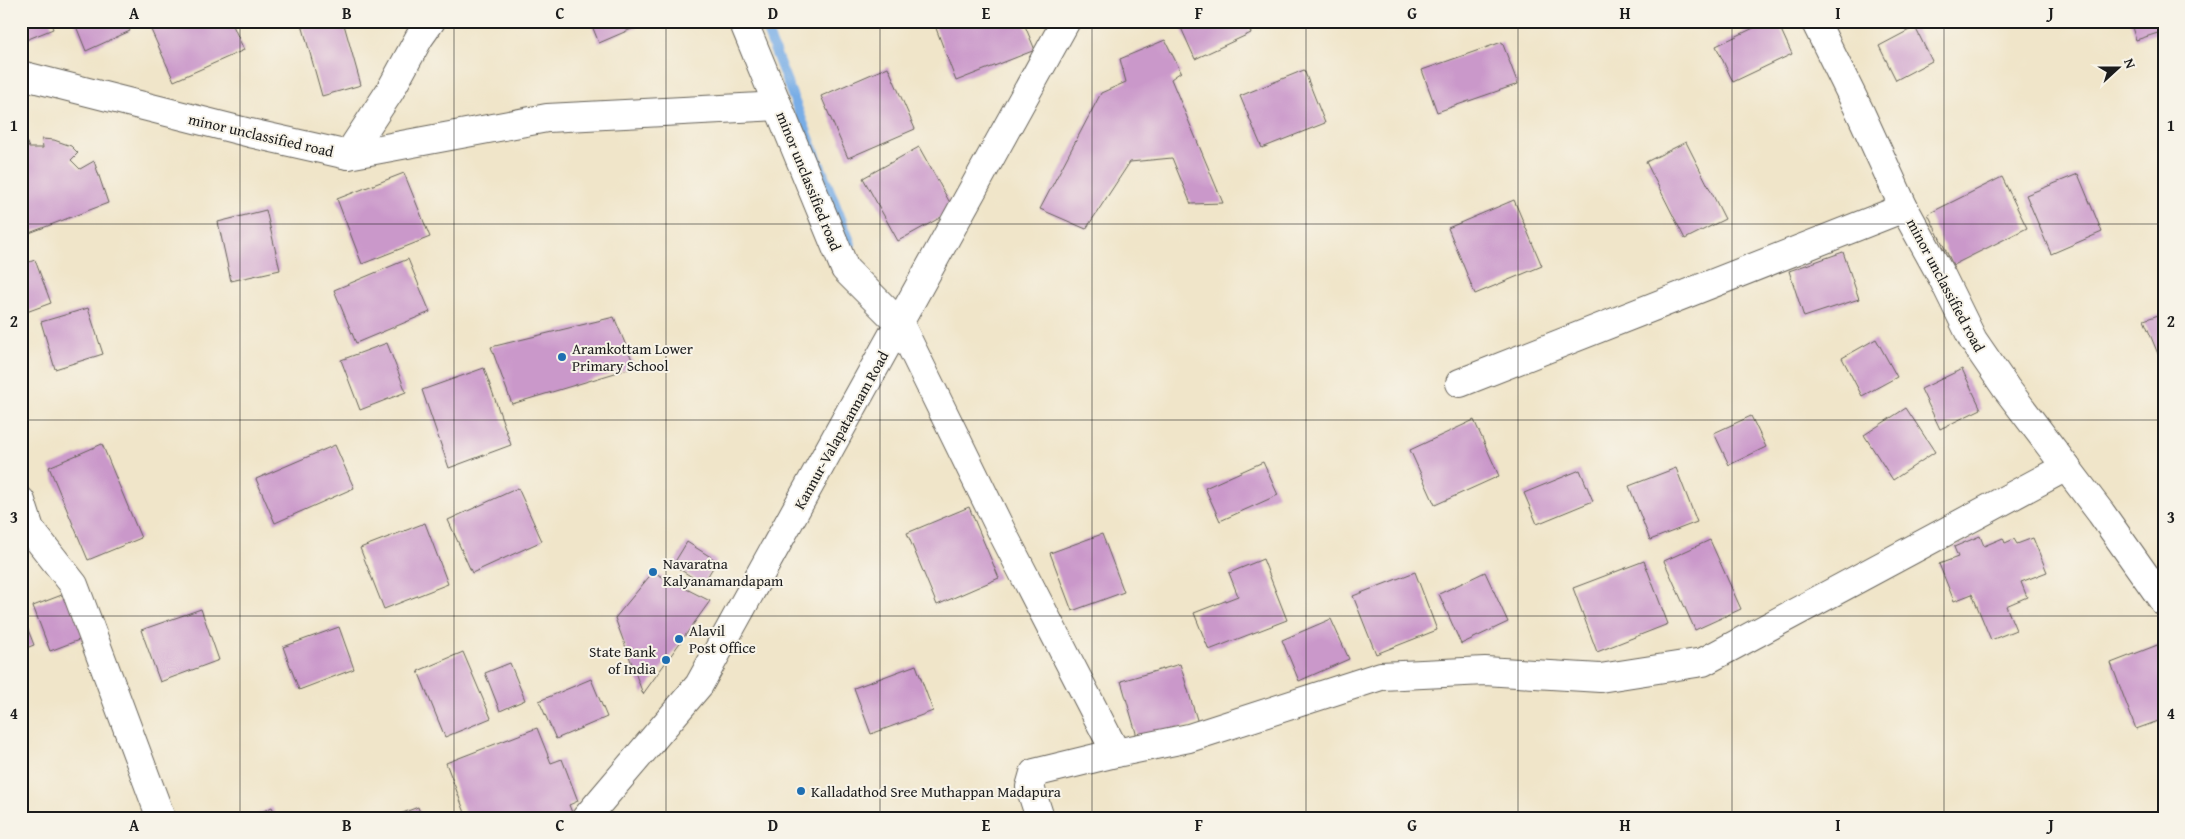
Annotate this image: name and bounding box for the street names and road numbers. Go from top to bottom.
street label: minor unclassified road [186,108,336,162]
street label: minor unclassified road [771,108,847,254]
street label: minor unclassified road [1902,215,1990,355]
street label: Kannur-Valapatannam Road [789,347,893,513]

